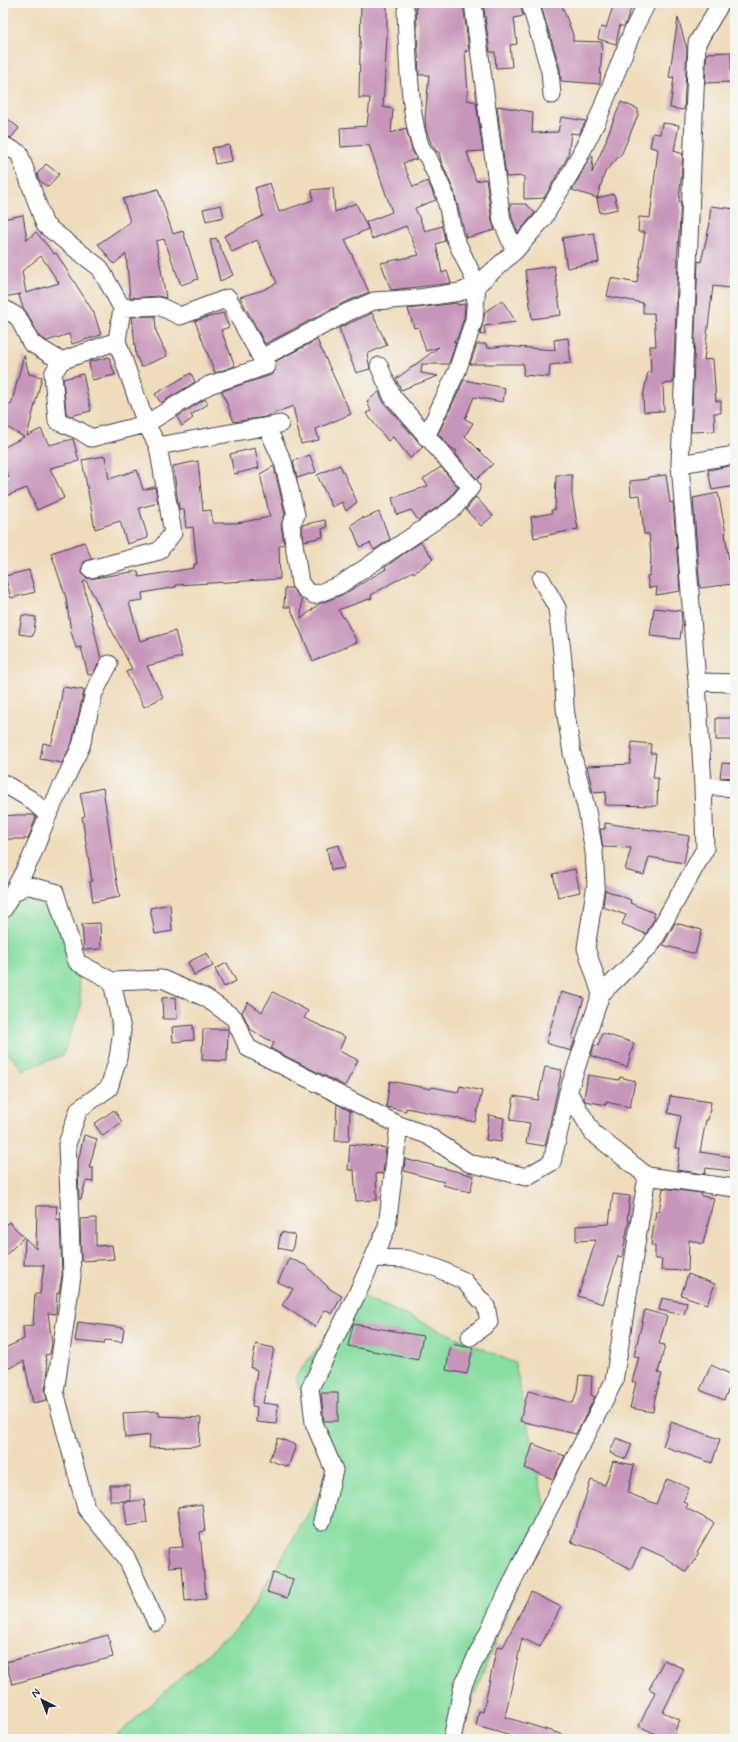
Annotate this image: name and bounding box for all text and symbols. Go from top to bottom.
north arrow [22,1680,62,1720]
text: N [29,1686,43,1701]

